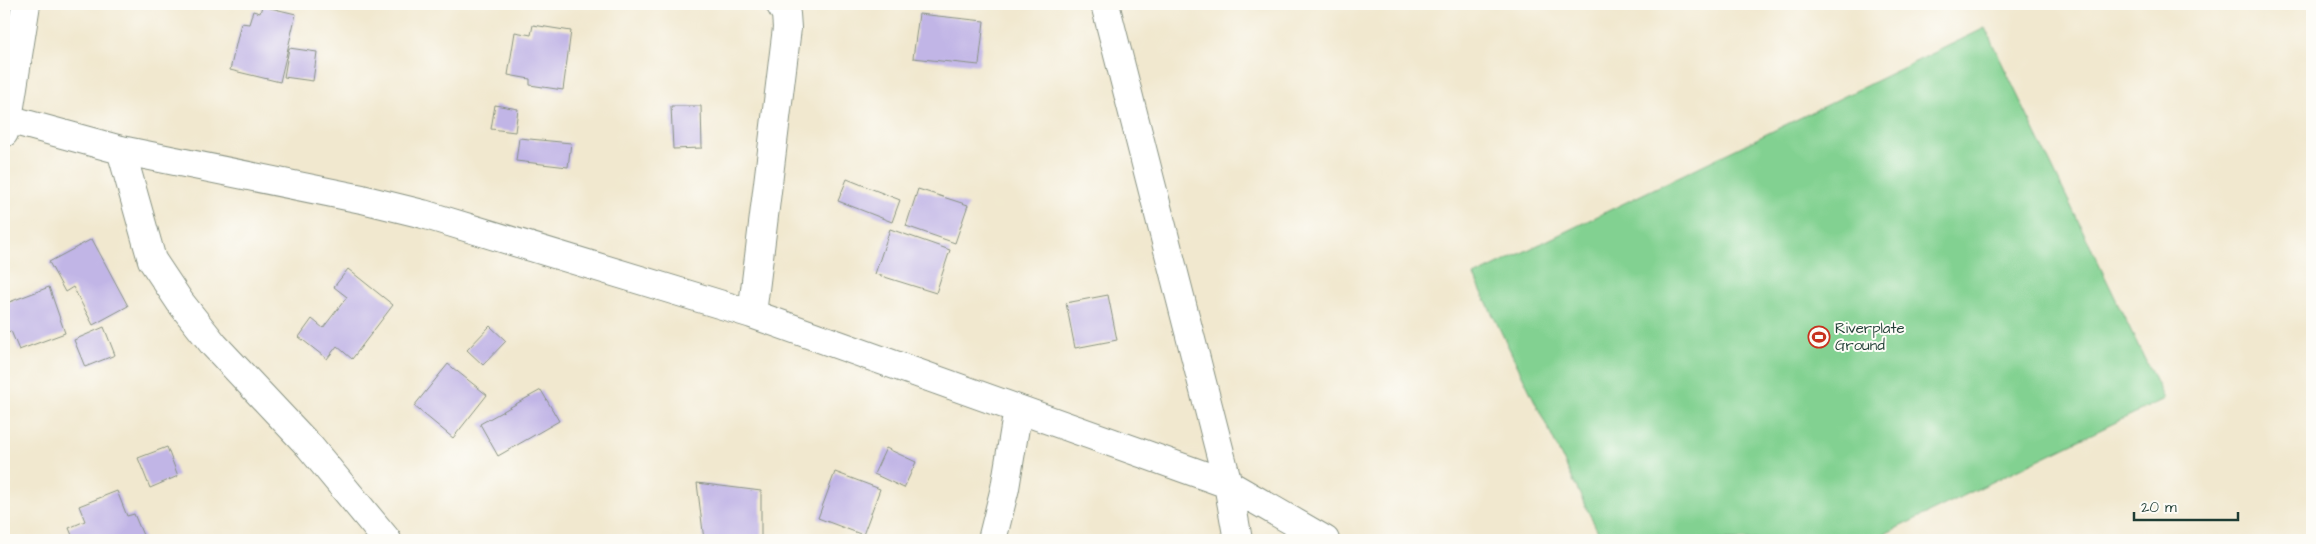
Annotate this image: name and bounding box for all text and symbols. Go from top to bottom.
place label: Riverplate Ground [1835,318,1905,356]
sports icon: Riverplate Ground [1807,325,1831,349]
scale bar [2134,489,2237,521]
text: 20 m [2141,497,2177,518]

